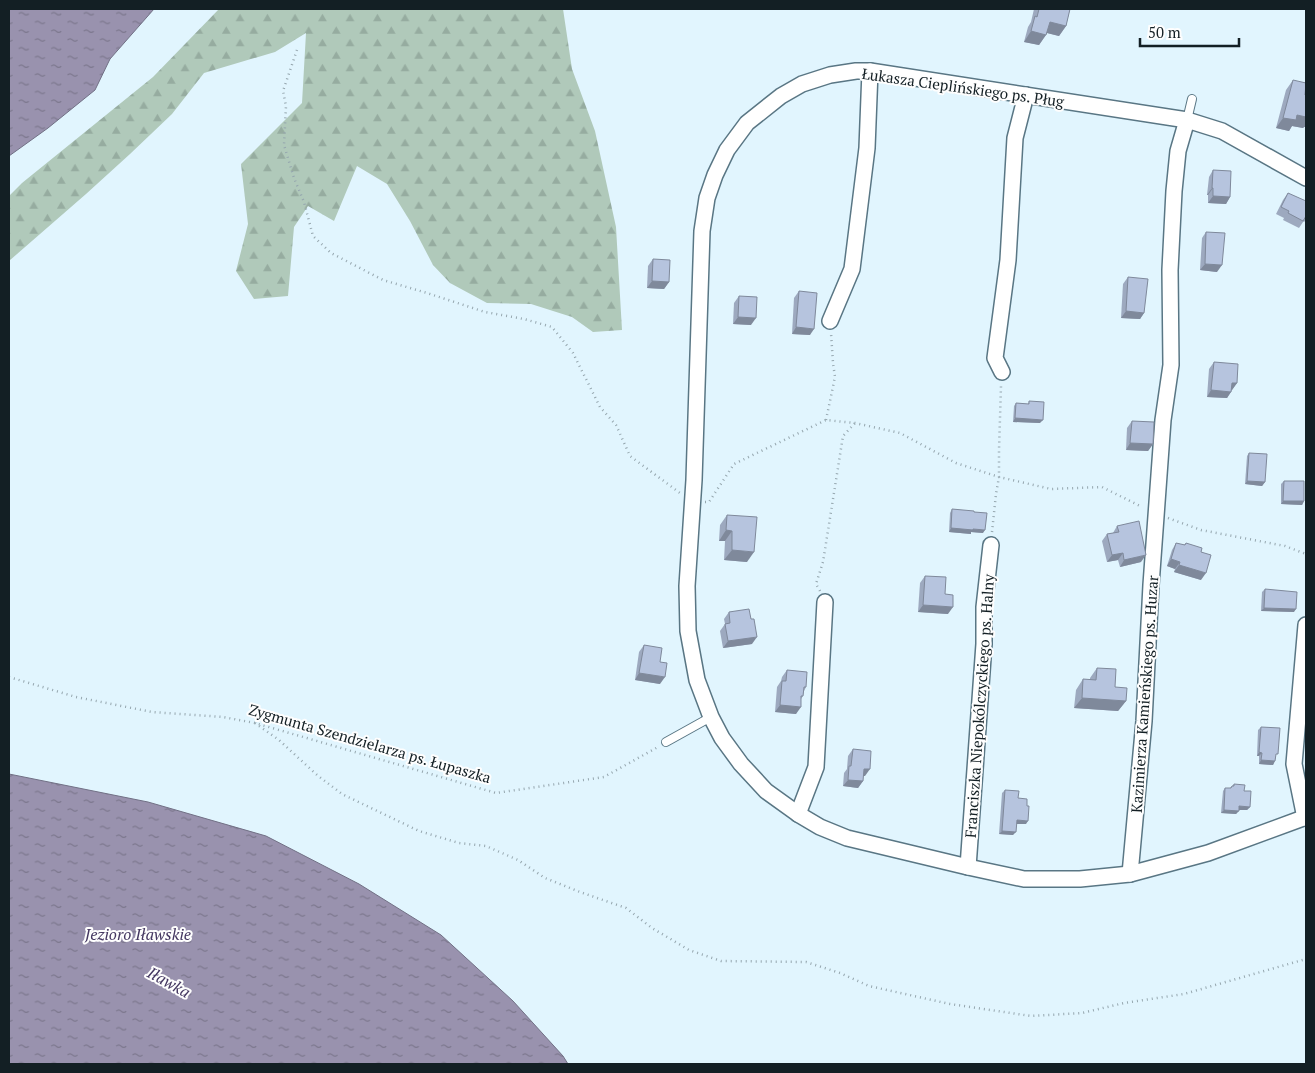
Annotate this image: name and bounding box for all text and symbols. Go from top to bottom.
scale bar [1140,15,1239,47]
text: 50 m [1148,22,1181,42]
street label: Łukasza Cieplińskiego ps. Pług [861,63,1066,111]
street label: Franciszka Niepokólczyckiego ps. Halny [960,573,998,839]
street label: Kazimierza Kamieńskiego ps. Huzar [1126,574,1162,813]
street label: Zygmunta Szendzielarza ps. Łupaszka [247,699,494,787]
water label: Jezioro Iławskie [84,923,191,945]
water label: Iławka [143,961,194,1003]

